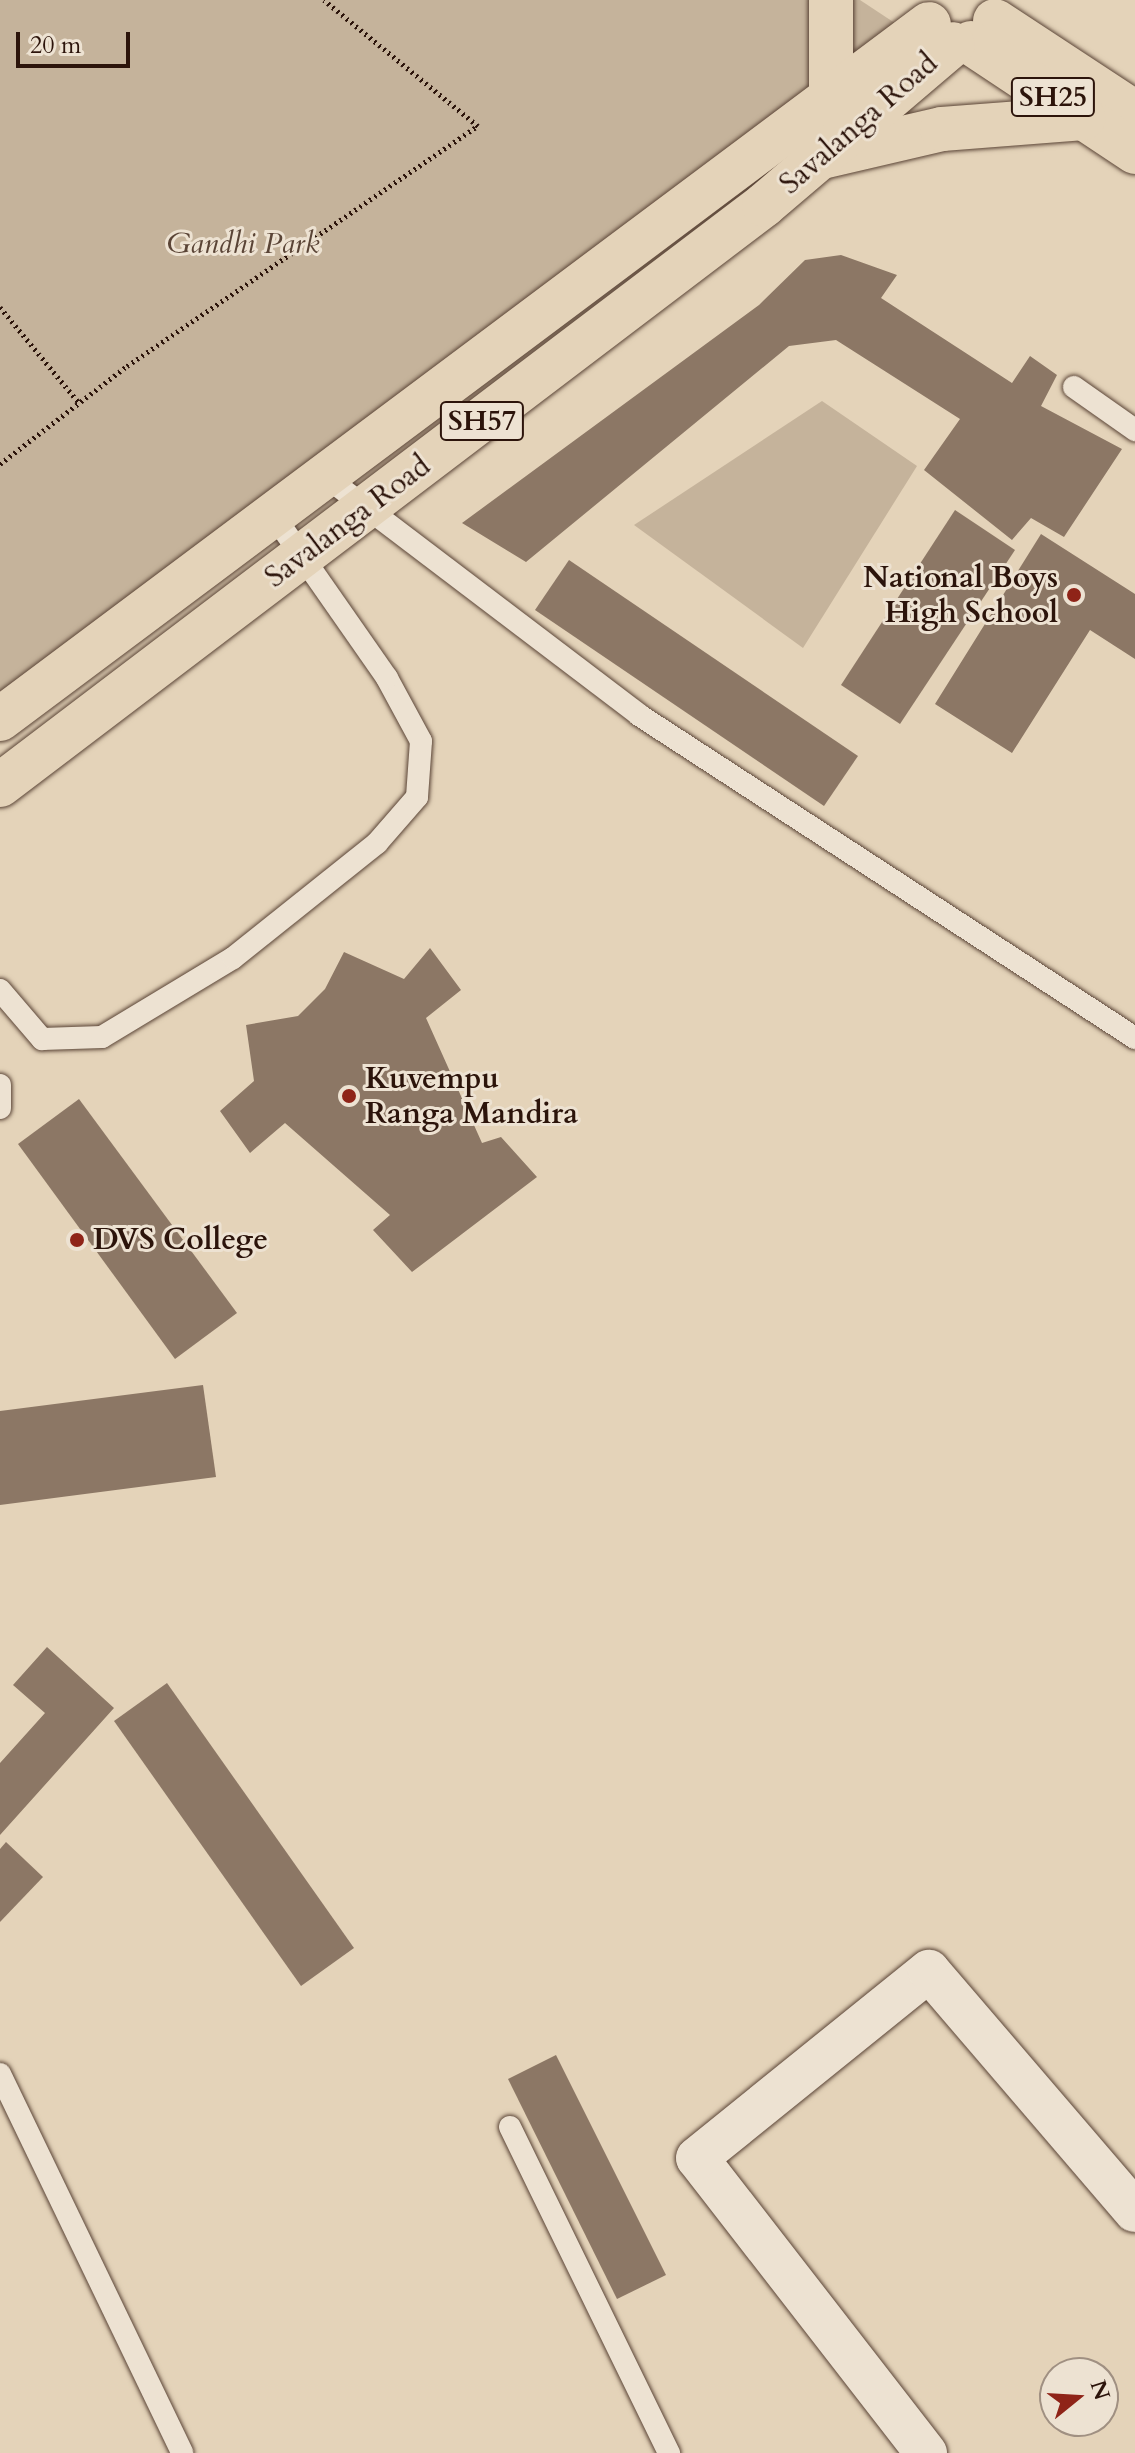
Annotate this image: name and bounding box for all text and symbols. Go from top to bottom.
scale bar [20,16,134,66]
text: 20 m [30,29,81,62]
street label: Savalanga Road [773,46,945,202]
road number: SH25 [1009,73,1097,121]
park label: Gandhi Park [166,226,320,262]
road number: SH57 [438,397,526,445]
street label: Savalanga Road [258,448,438,596]
place label: National Boys High School [863,560,1058,630]
marker: National Boys High School [1065,586,1083,604]
place label: Kuvempu Ranga Mandira [365,1061,578,1132]
marker: Kuvempu Ranga Mandira [340,1087,358,1105]
place label: DVS College [93,1222,268,1258]
marker: DVS College [68,1231,86,1249]
north arrow [1039,2357,1119,2437]
text: N [1083,2376,1117,2404]

